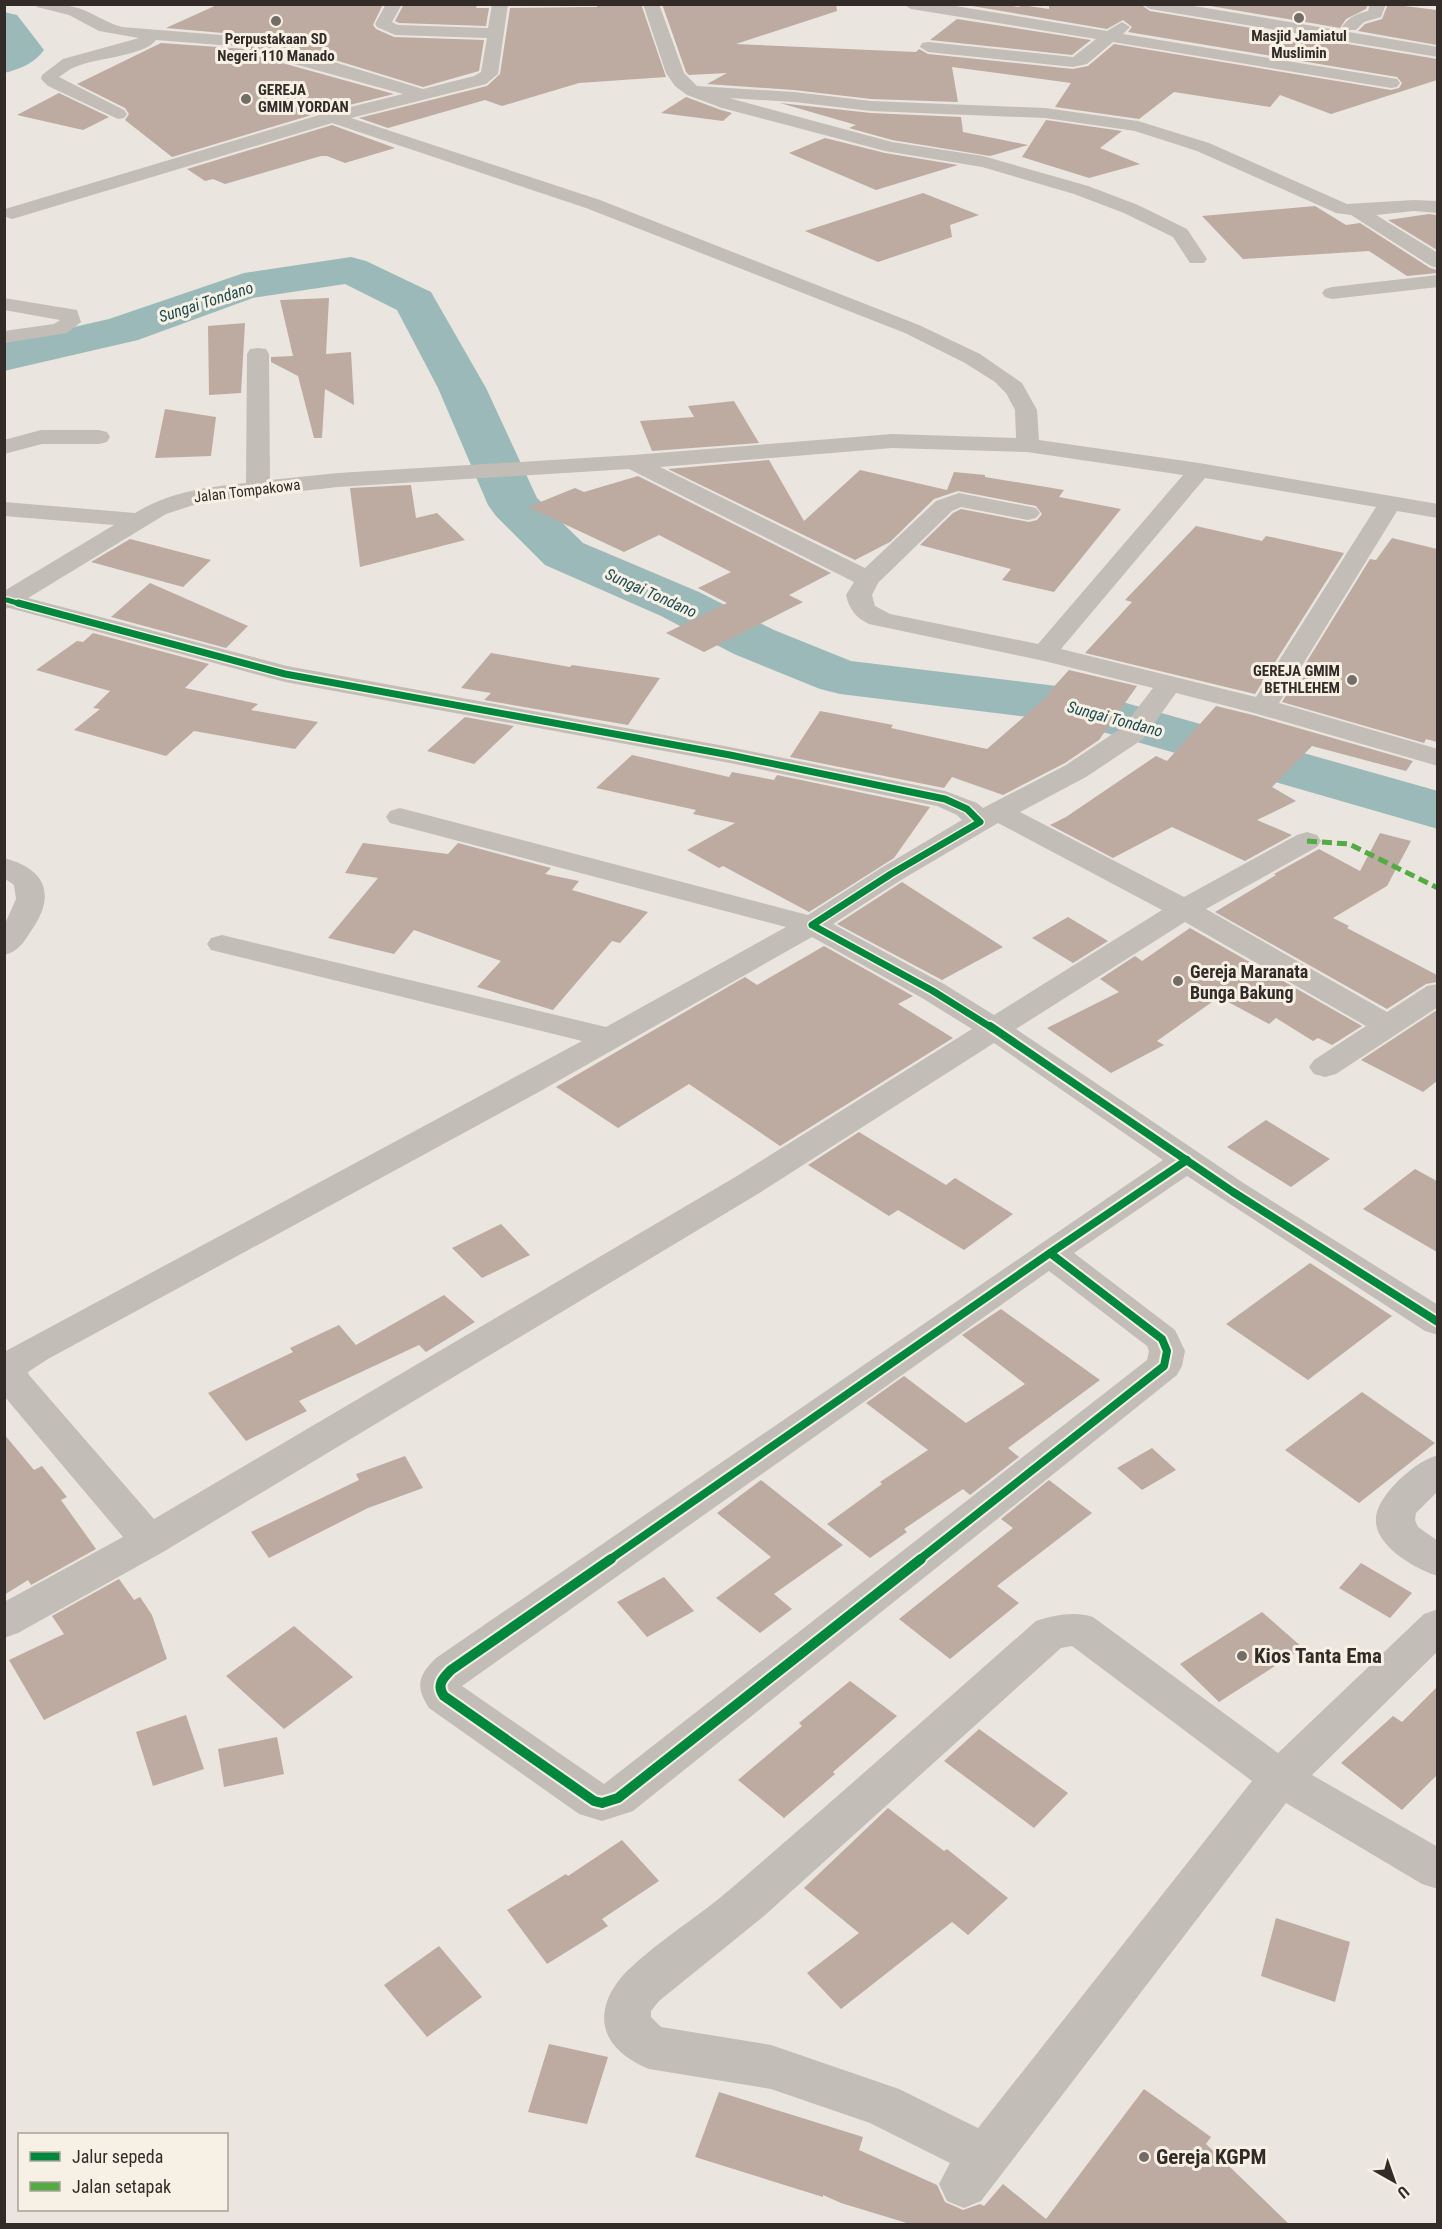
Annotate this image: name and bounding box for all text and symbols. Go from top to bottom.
marker: Masjid Jamiatul Muslimin [1292,11,1306,25]
marker: Perpustakaan SD Negeri 110 Manado [269,14,283,28]
place label: Masjid Jamiatul Muslimin [1251,27,1347,62]
place label: Perpustakaan SD Negeri 110 Manado [217,30,335,65]
place label: GEREJA GMIM YORDAN [258,81,349,116]
marker: GEREJA GMIM YORDAN [239,92,253,106]
water label: Sungai Tondano [156,278,256,326]
street label: Jalan Tompakowa [193,476,301,506]
water label: Sungai Tondano [602,564,700,622]
place label: GEREJA GMIM BETHLEHEM [1253,662,1340,697]
marker: GEREJA GMIM BETHLEHEM [1345,673,1359,687]
water label: Sungai Tondano [1065,697,1165,741]
place label: Gereja Maranata Bunga Bakung [1190,961,1308,1003]
marker: Gereja Maranata Bunga Bakung [1171,974,1185,988]
place label: Kios Tanta Ema [1254,1644,1382,1668]
marker: Kios Tanta Ema [1235,1649,1249,1663]
legend [18,2133,228,2211]
place label: Gereja KGPM [1156,2145,1267,2169]
text: Jalur sepeda [72,2146,163,2167]
marker: Gereja KGPM [1137,2150,1151,2164]
north arrow [1364,2151,1424,2211]
text: Jalan setapak [72,2176,171,2197]
text: U [1394,2182,1413,2202]

